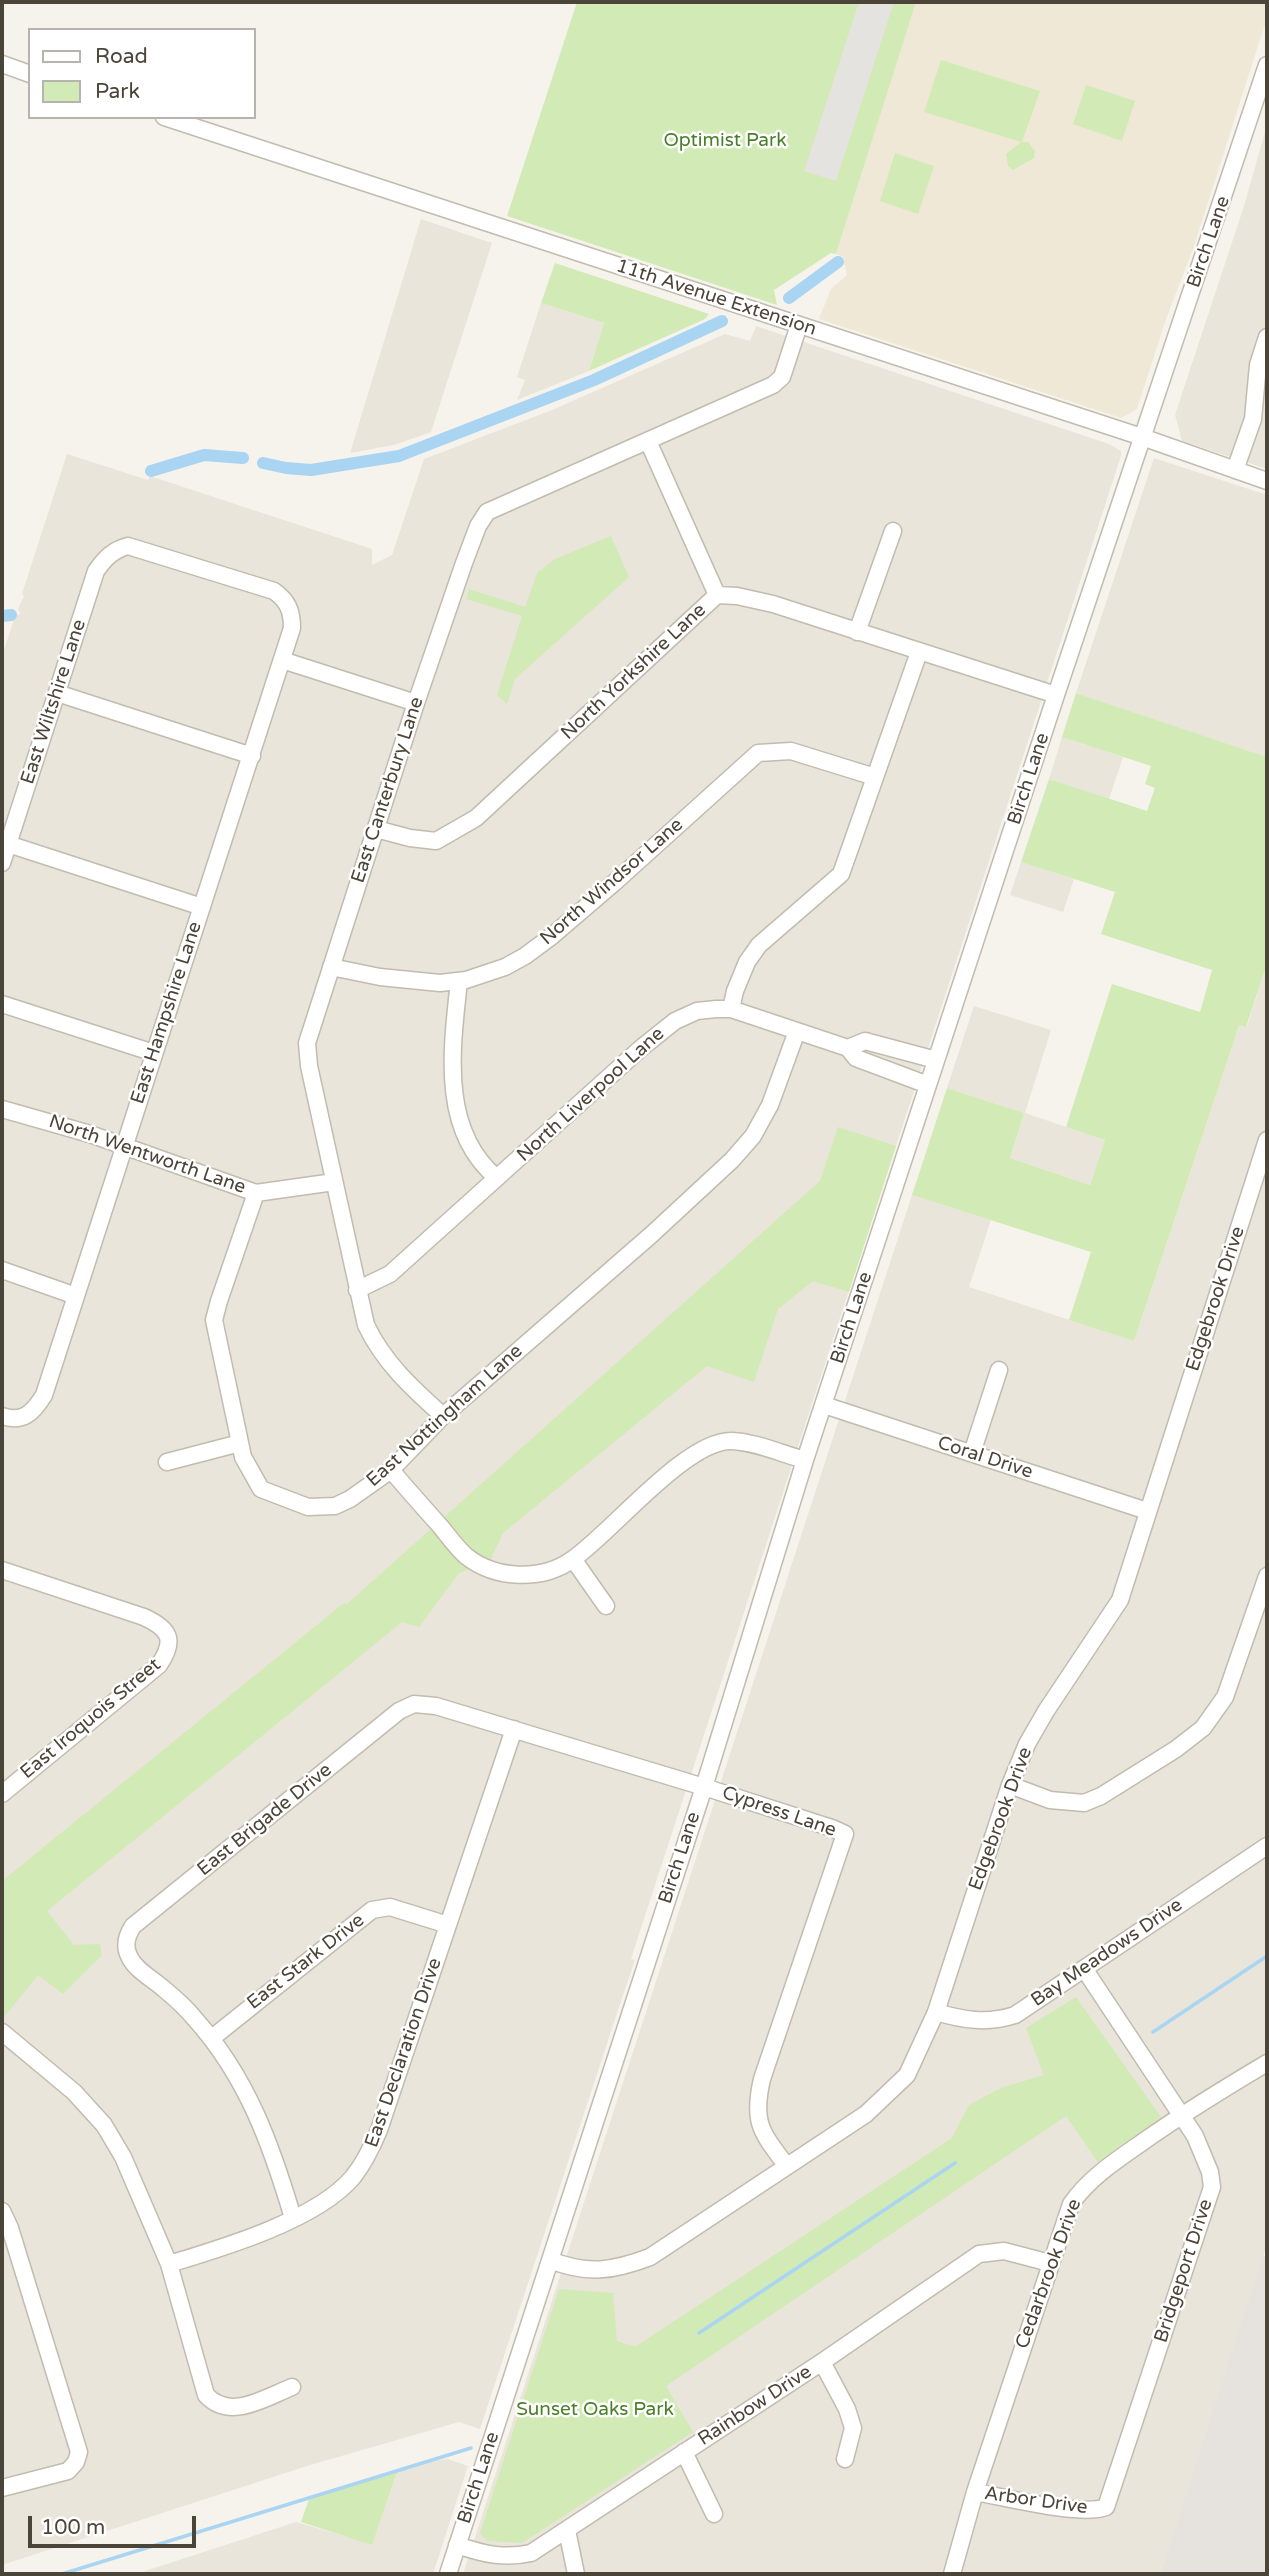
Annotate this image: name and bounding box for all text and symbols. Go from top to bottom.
legend [28,28,256,119]
text: Road [95,44,148,69]
text: Park [95,79,140,104]
park label: Optimist Park [663,130,787,152]
street label: Birch Lane [1183,193,1235,291]
street label: 11th Avenue Extension [613,255,819,341]
street label: North Yorkshire Lane [557,599,711,745]
street label: East Wiltshire Lane [17,617,91,787]
street label: East Canterbury Lane [347,694,429,886]
street label: Birch Lane [1003,730,1055,828]
street label: North Windsor Lane [536,814,688,950]
street label: East Hampshire Lane [127,919,207,1107]
street label: North Liverpool Lane [513,1023,669,1167]
street label: North Wentworth Lane [46,1111,248,1199]
street label: Edgebrook Drive [1182,1224,1250,1374]
street label: Birch Lane [826,1269,878,1367]
street label: East Nottingham Lane [362,1340,528,1492]
street label: Coral Drive [934,1432,1036,1484]
street label: East Iroquois Street [16,1654,166,1784]
street label: Edgebrook Drive [965,1744,1037,1894]
street label: East Brigade Drive [193,1759,337,1881]
street label: Cypress Lane [719,1782,839,1842]
street label: Birch Lane [654,1809,706,1907]
street label: Bay Meadows Drive [1027,1894,1187,2012]
street label: East Stark Drive [243,1909,369,2015]
street label: East Declaration Drive [361,1955,447,2151]
street label: Cedarbrook Drive [1011,2196,1087,2352]
street label: Bridgeport Drive [1150,2196,1218,2346]
street label: Rainbow Drive [694,2361,816,2451]
park label: Sunset Oaks Park [516,2399,674,2421]
street label: Birch Lane [453,2429,505,2527]
street label: Arbor Drive [983,2482,1089,2520]
scale bar [32,2502,200,2546]
text: 100 m [41,2515,105,2540]

